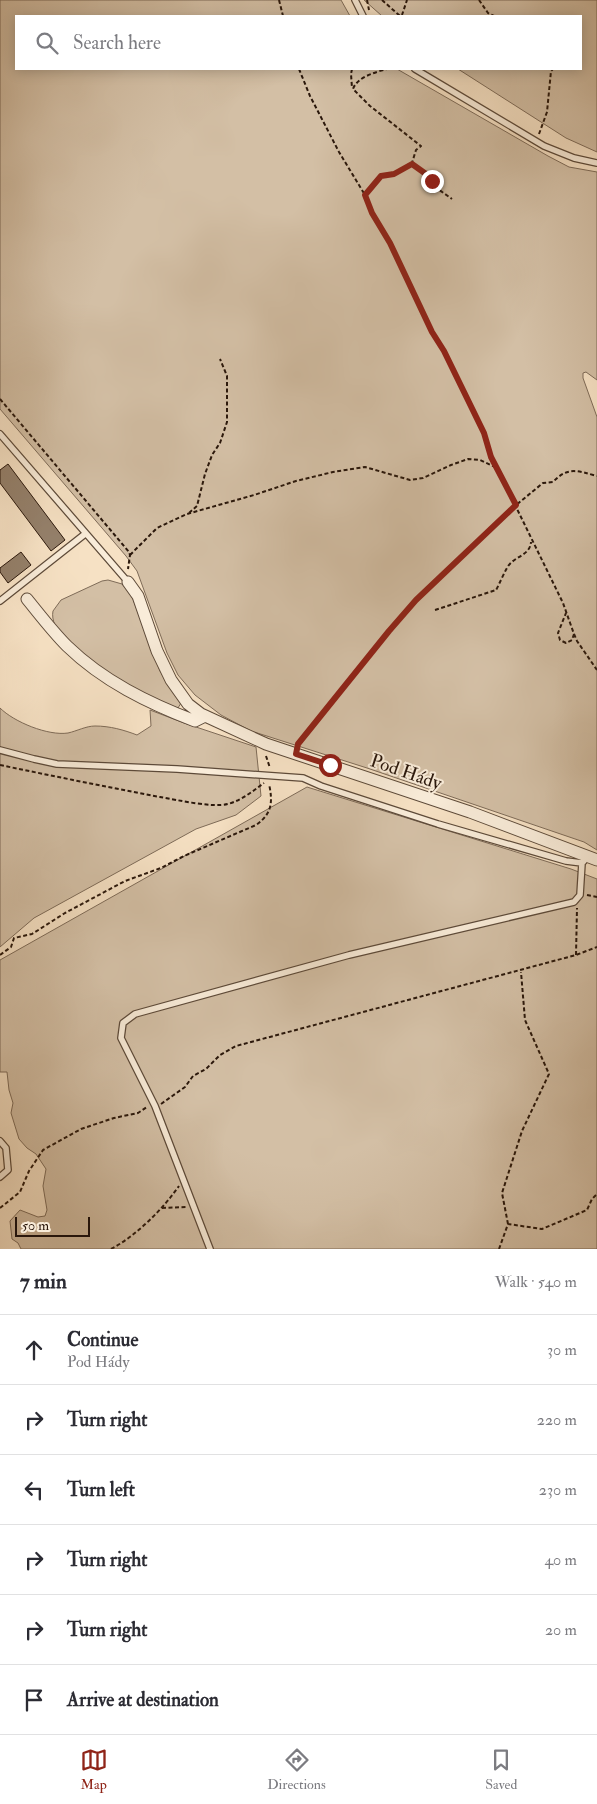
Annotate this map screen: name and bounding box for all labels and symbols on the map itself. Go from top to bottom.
route end [421,170,444,193]
street label: Pod Hády [367,749,446,796]
route start [319,754,342,777]
scale bar [15,1214,90,1237]

